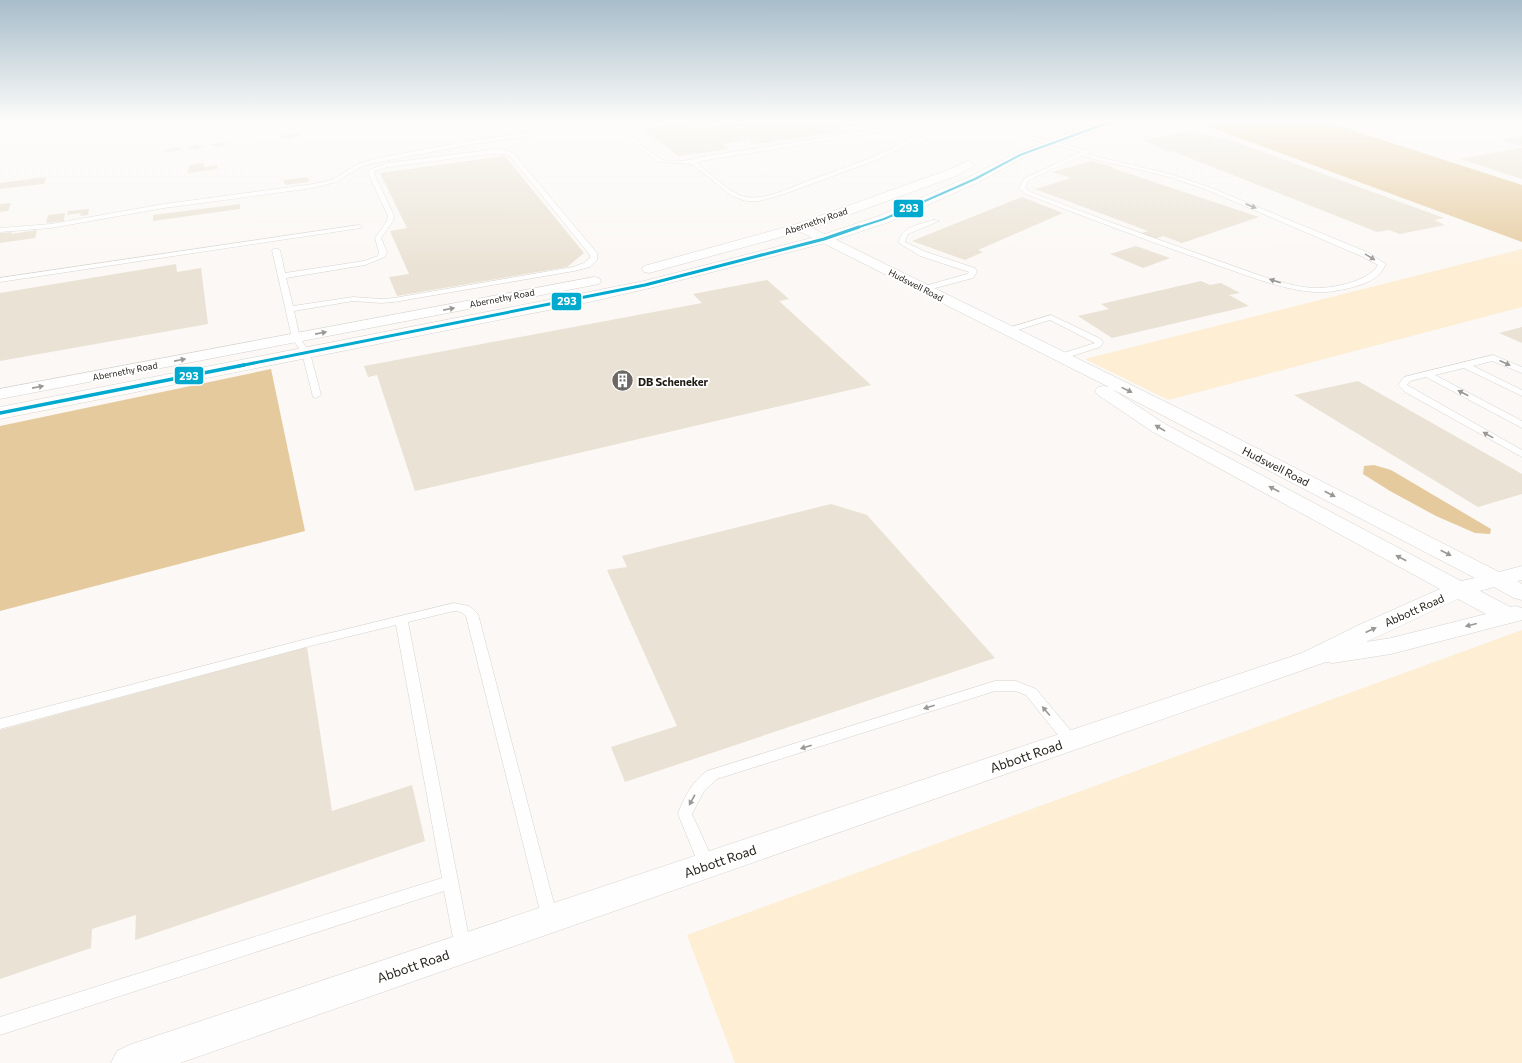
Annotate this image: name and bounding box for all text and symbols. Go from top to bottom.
line badge: 293 [893,199,924,218]
text: 293 [899,201,919,214]
one-way arrow [1245,203,1256,209]
street label: Abernethy Road [783,205,849,237]
one-way arrow [1364,254,1376,261]
street label: Hudswell Road [887,266,945,304]
one-way arrow [1269,278,1281,284]
street label: Abernethy Road [469,286,535,310]
line badge: 293 [551,292,582,311]
text: 293 [557,294,577,307]
one-way arrow [443,305,455,311]
one-way arrow [315,330,327,336]
one-way arrow [174,357,186,363]
street label: Abernethy Road [92,359,158,383]
one-way arrow [1499,360,1511,366]
line badge: 293 [174,366,204,385]
building icon: DB Scheneker [610,368,636,394]
text: 293 [179,369,199,382]
place label: DB Scheneker [638,375,709,388]
one-way arrow [32,384,44,390]
one-way arrow [1122,387,1133,393]
one-way arrow [1457,390,1469,397]
one-way arrow [1154,424,1166,431]
one-way arrow [1482,432,1494,439]
street label: Hudswell Road [1240,444,1312,488]
one-way arrow [1268,486,1280,493]
one-way arrow [1325,491,1336,497]
one-way arrow [1440,550,1452,557]
one-way arrow [1395,554,1407,561]
street label: Abbott Road [1382,591,1446,629]
one-way arrow [1465,623,1477,629]
one-way arrow [1365,626,1377,633]
one-way arrow [923,704,935,710]
one-way arrow [1042,705,1051,716]
street label: Abbott Road [988,736,1064,776]
one-way arrow [799,744,811,750]
one-way arrow [689,794,695,806]
street label: Abbott Road [682,841,758,881]
street label: Abbott Road [375,946,451,986]

